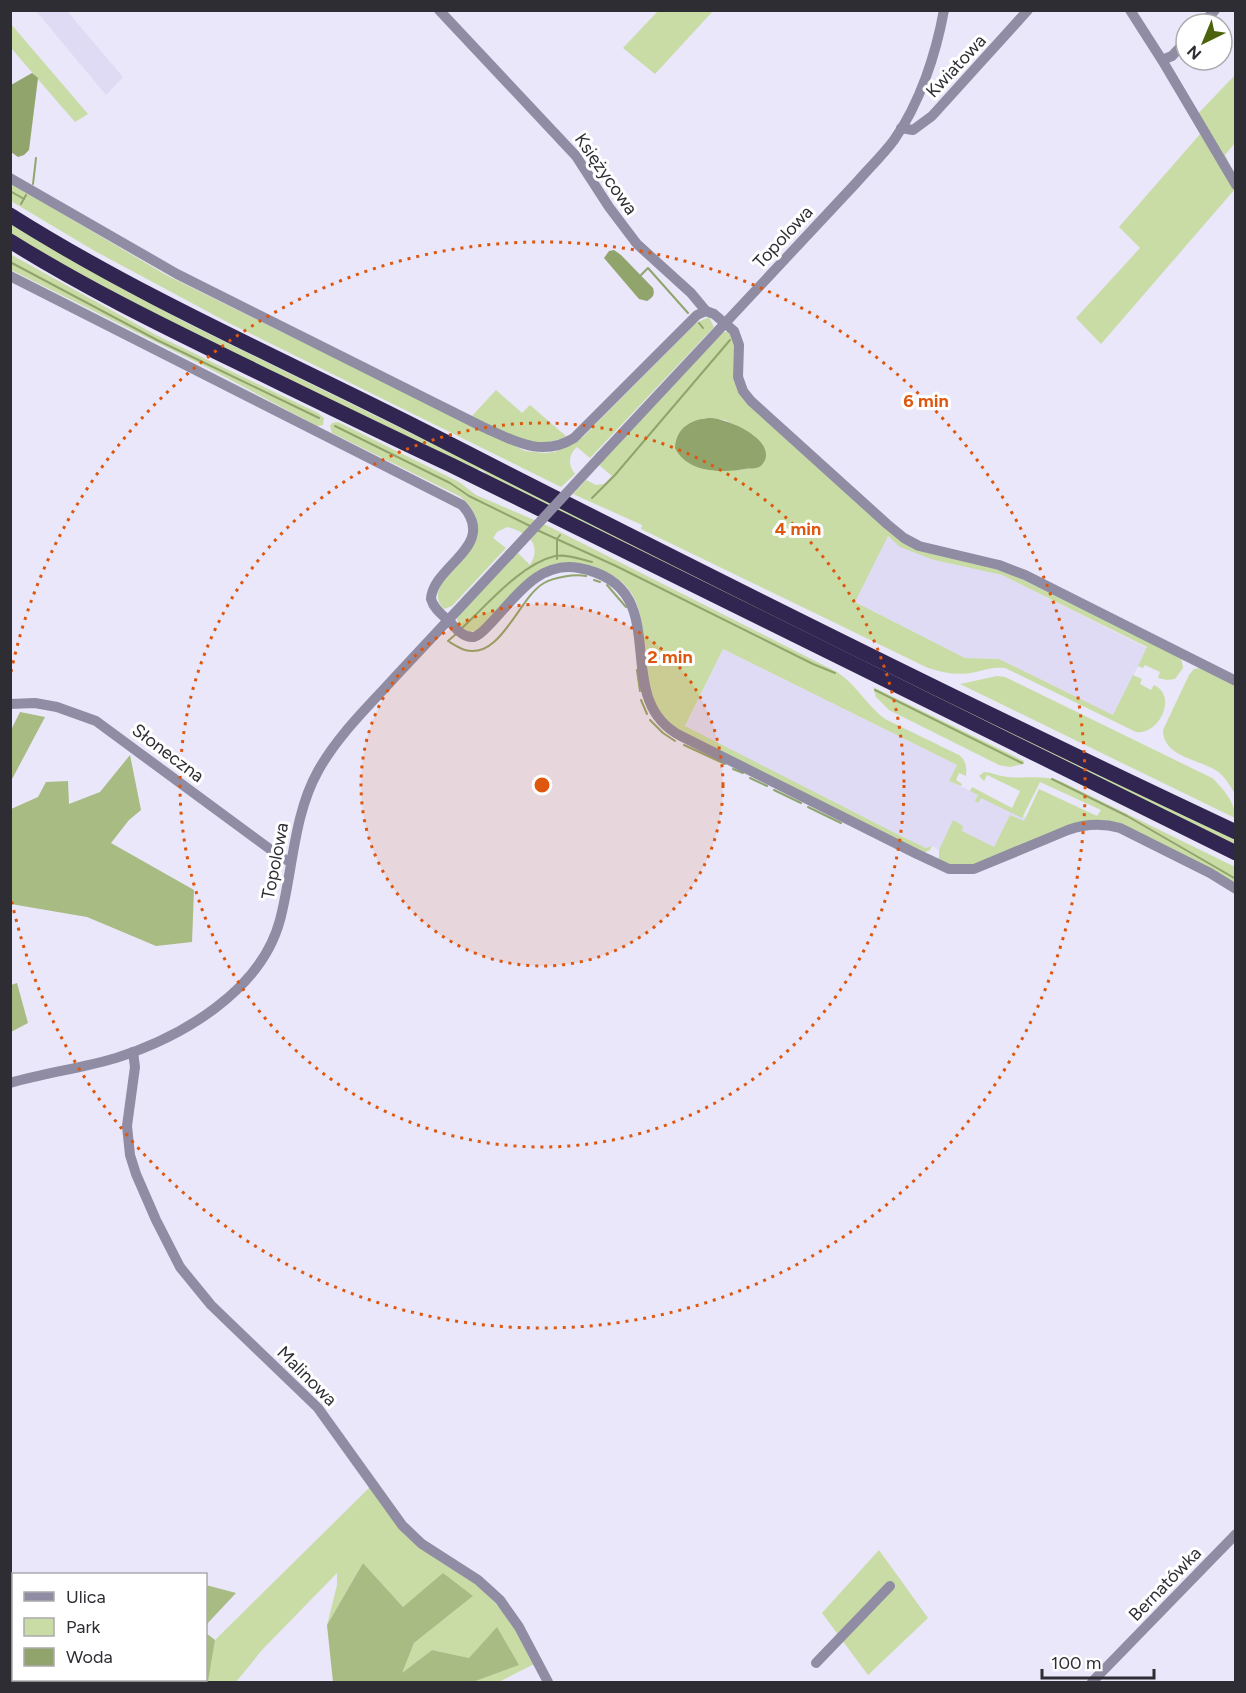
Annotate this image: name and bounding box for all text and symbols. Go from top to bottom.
north arrow [1174,12,1234,72]
street label: Kwiatowa [921,30,991,102]
text: N [1183,41,1205,64]
street label: Księżycowa [570,129,642,219]
street label: Topolowa [748,201,818,273]
text: 6 min [903,390,949,412]
text: 4 min [775,518,821,540]
text: 2 min [647,646,693,668]
street label: Słoneczna [128,719,208,787]
centre of rings [532,775,552,795]
street label: Topolowa [257,821,293,901]
street label: Malinowa [272,1341,342,1411]
street label: Bernatówka [1124,1542,1206,1626]
legend [12,1573,207,1681]
text: Ulica [66,1586,106,1608]
text: Park [66,1616,101,1638]
scale bar [1042,1642,1154,1680]
text: Woda [66,1646,113,1668]
text: 100 m [1051,1652,1101,1674]

